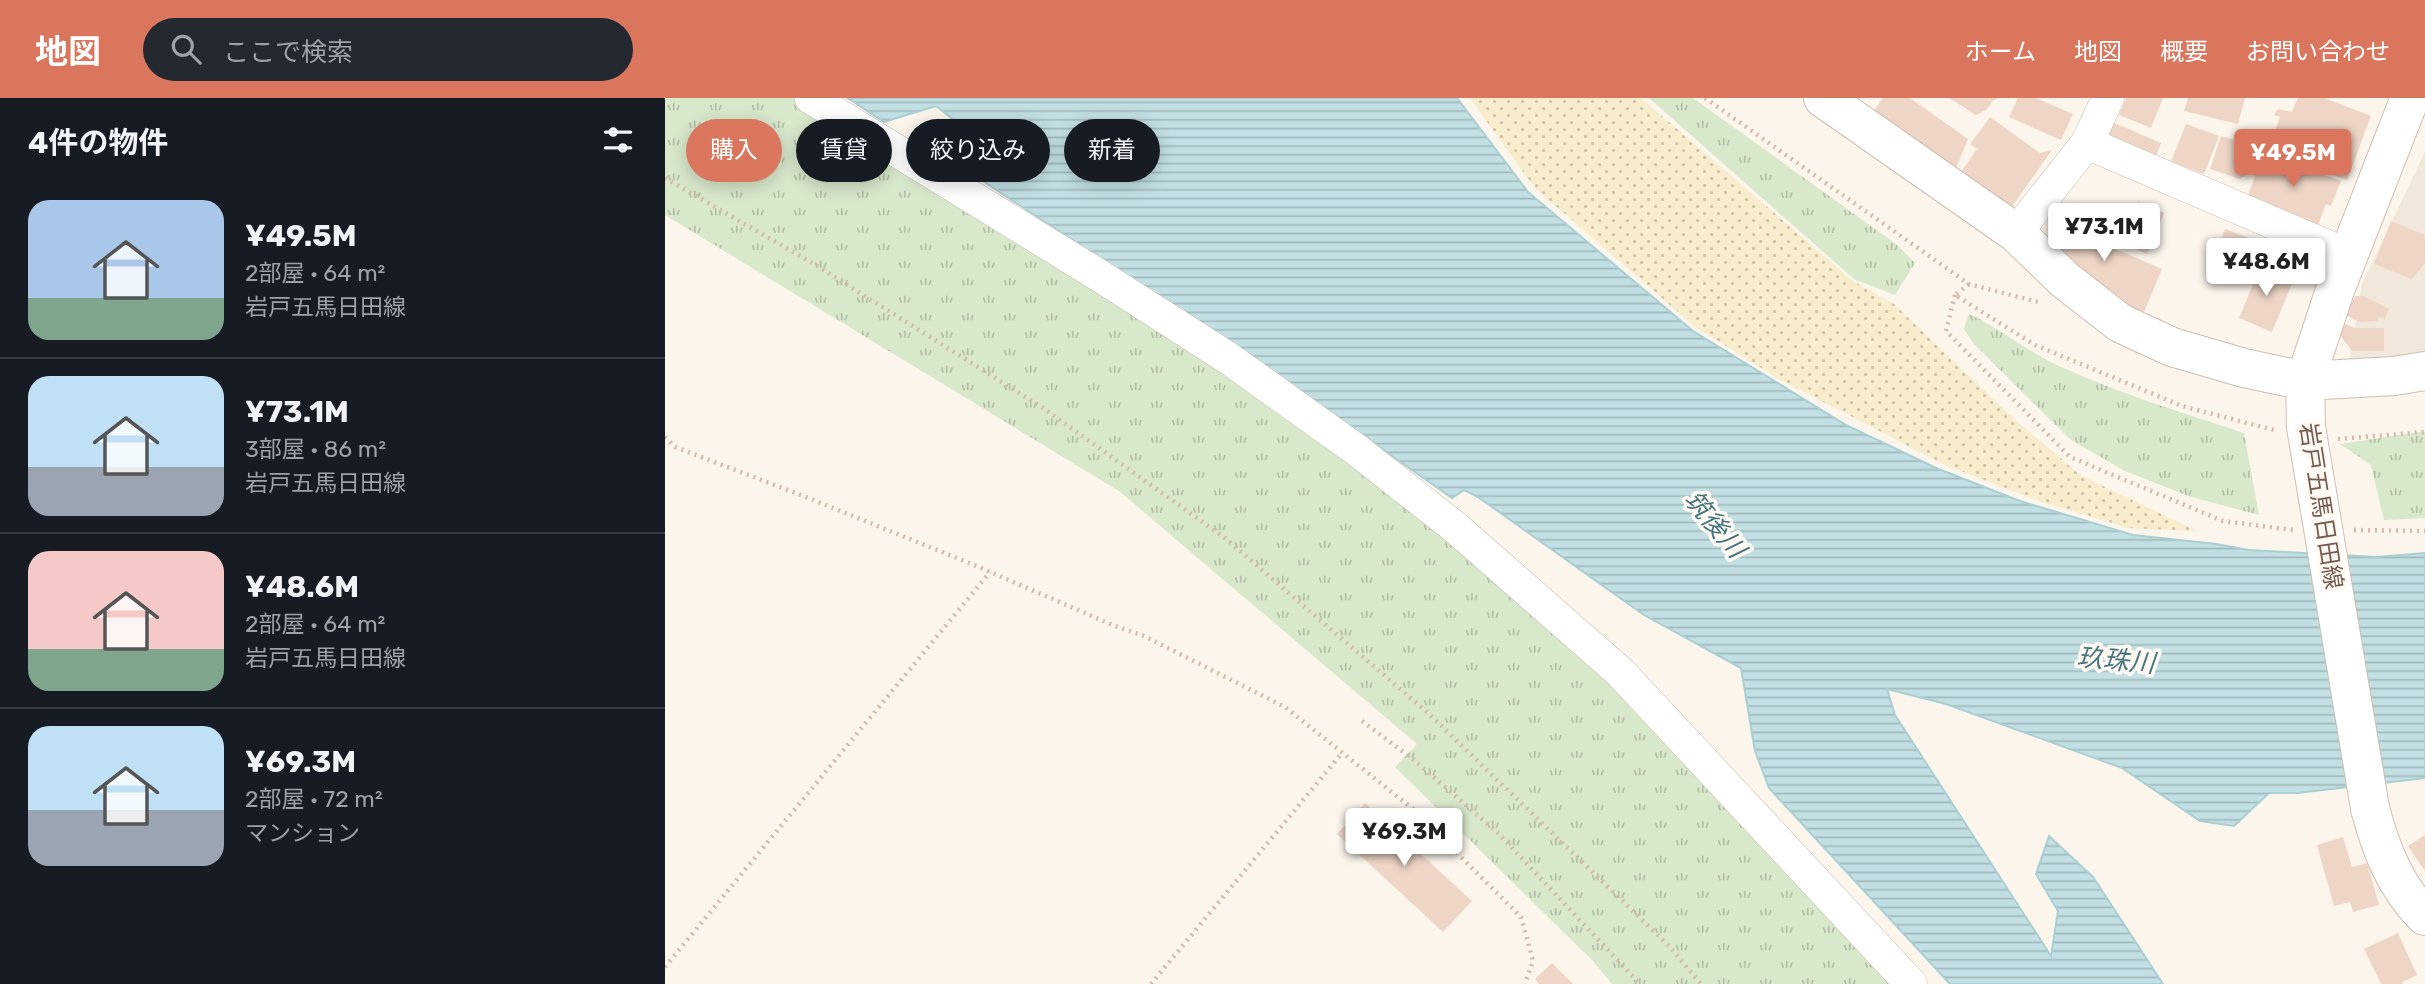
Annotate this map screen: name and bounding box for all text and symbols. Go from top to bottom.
search box [143,18,633,81]
icon: search [167,30,205,68]
text: 地図 [35,32,101,71]
text: ここで検索 [223,37,353,68]
text: ホーム [1965,38,2036,66]
text: 地図 [2074,38,2122,66]
text: 概要 [2160,38,2208,66]
text: お問い合わせ [2246,38,2390,66]
chip: 購入 [686,119,782,182]
chip: 賃貸 [796,119,892,182]
chip: 絞り込み [906,119,1050,182]
chip: 新着 [1064,119,1160,182]
icon: filters [599,121,637,159]
text: 4件の物件 [28,125,169,161]
pin: ¥49.5M [2236,130,2350,189]
text: ¥49.5M [2250,138,2336,166]
pin: ¥73.1M [2047,204,2161,263]
text: ¥73.1M [2064,212,2144,240]
text: ¥49.5M [245,218,356,254]
icon: home [84,228,168,312]
pin: ¥48.6M [2209,238,2323,298]
text: ¥48.6M [2222,247,2310,275]
text: 2部屋 · 64 m² [245,259,385,287]
text: 岩戸五馬日田線 [245,293,406,321]
text: ¥73.1M [245,394,349,430]
icon: home [84,404,168,488]
street label: 岩戸五馬日田線 [2294,421,2348,591]
text: 3部屋 · 86 m² [245,435,386,463]
text: 岩戸五馬日田線 [245,469,406,497]
water label: 筑後川 [1678,484,1753,566]
text: ¥48.6M [245,569,359,605]
icon: home [84,579,168,663]
text: 2部屋 · 64 m² [245,610,385,638]
water label: 玖珠川 [2076,642,2159,680]
text: 岩戸五馬日田線 [245,644,406,672]
text: ¥69.3M [245,744,356,780]
icon: home [84,754,168,838]
text: 2部屋 · 72 m² [245,785,383,813]
pin: ¥69.3M [1347,808,1461,868]
text: ¥69.3M [1361,817,1447,845]
text: マンション [245,819,360,847]

